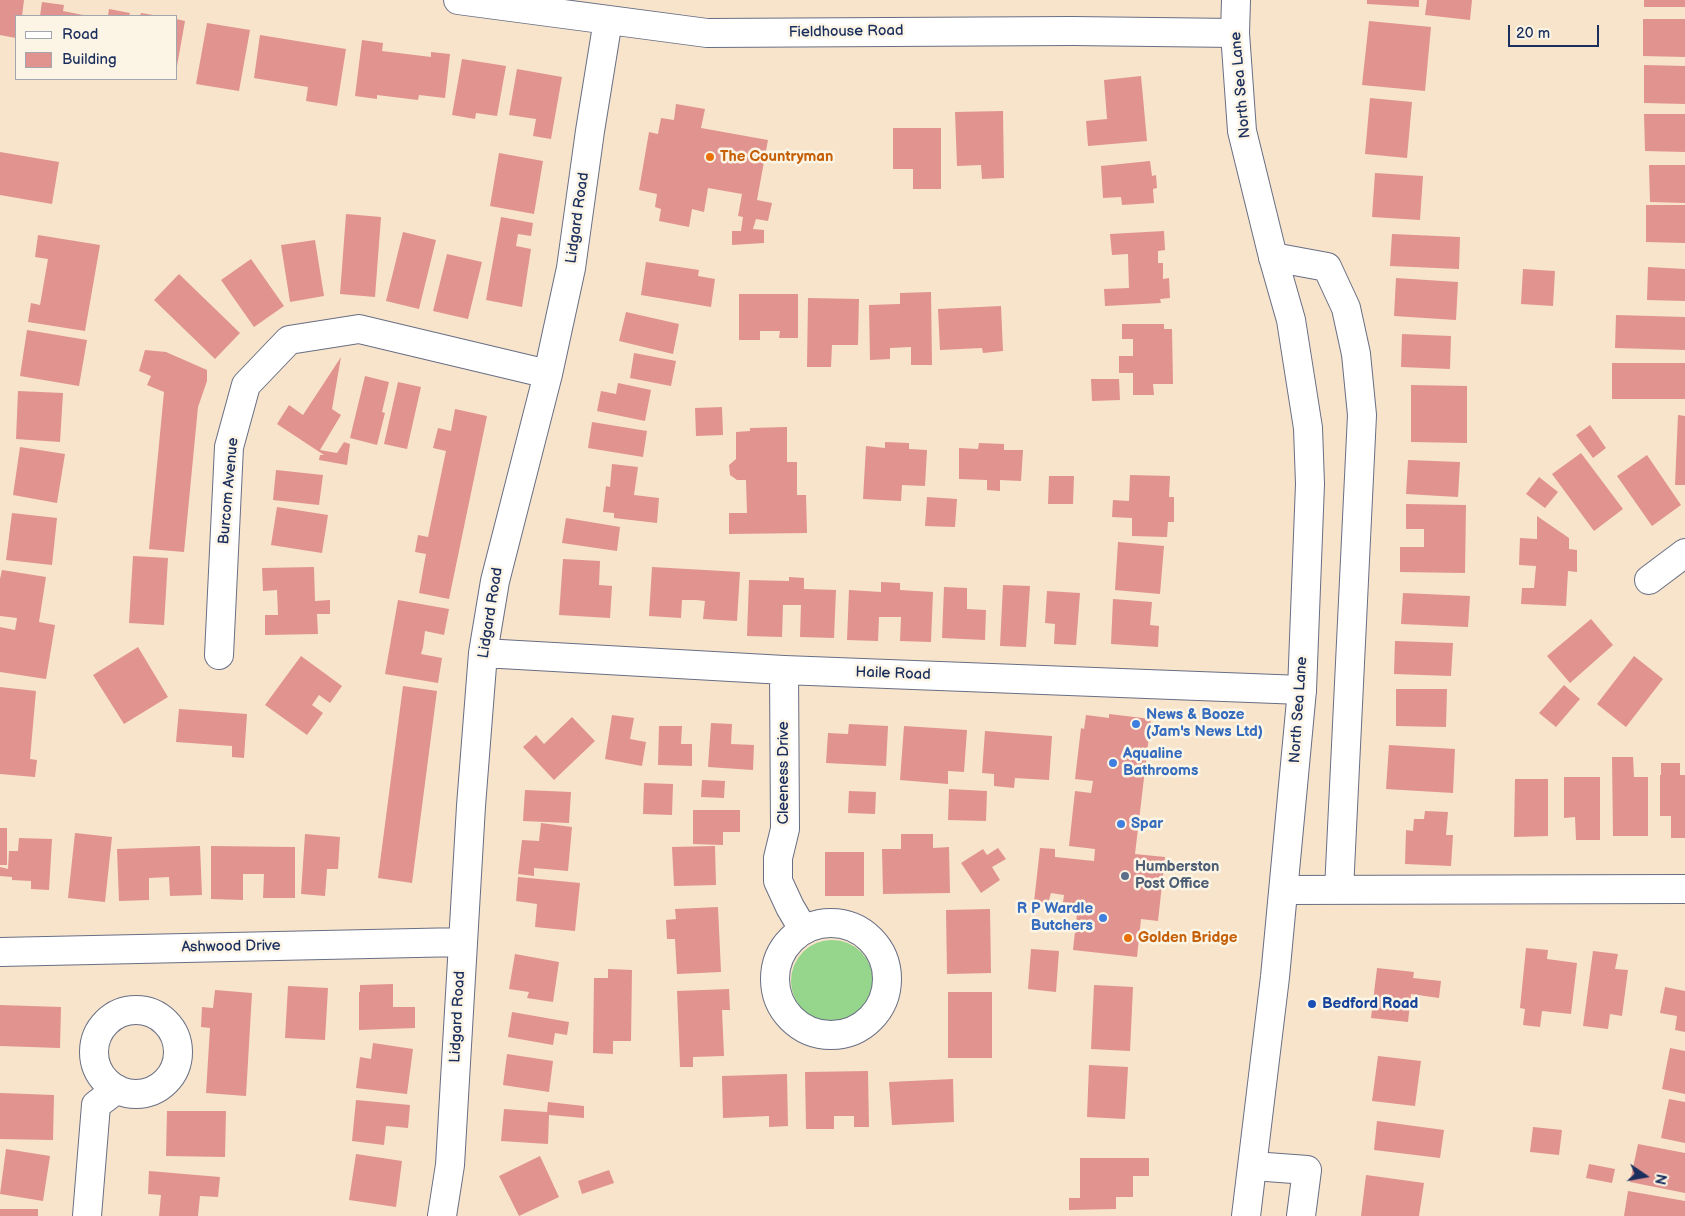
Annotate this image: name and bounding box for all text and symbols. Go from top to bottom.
legend [15,15,178,80]
scale bar [1510,15,1601,47]
street label: Fieldhouse Road [788,22,904,42]
text: 20 m [1516,24,1550,43]
text: Road [62,25,98,44]
street label: North Sea Lane [1227,31,1255,139]
text: Building [62,50,117,69]
place label: The Countryman [720,148,833,166]
marker: The Countryman [704,151,716,163]
street label: Lidgard Road [563,171,593,265]
street label: Burcom Avenue [215,437,243,545]
street label: Lidgard Road [475,566,507,660]
street label: North Sea Lane [1286,656,1312,764]
street label: Haile Road [855,664,931,684]
place label: News & Booze (Jam's News Ltd) [1146,706,1263,741]
marker: News & Booze (Jam's News Ltd) [1130,718,1142,730]
street label: Cleeness Drive [775,721,793,825]
place label: Aqualine Bathrooms [1123,745,1198,780]
marker: Aqualine Bathrooms [1107,757,1119,769]
place label: Spar [1131,815,1163,833]
marker: Spar [1115,818,1127,830]
place label: Humberston Post Office [1135,858,1219,893]
marker: Humberston Post Office [1119,870,1131,882]
place label: R P Wardle Butchers [1017,900,1093,935]
marker: R P Wardle Butchers [1097,912,1109,924]
place label: Golden Bridge [1138,929,1237,947]
marker: Golden Bridge [1122,932,1134,944]
street label: Ashwood Drive [181,937,281,957]
street label: Lidgard Road [447,971,469,1063]
place label: Bedford Road [1322,995,1418,1013]
marker: Bedford Road [1306,998,1318,1010]
north arrow [1620,1151,1670,1201]
text: N [1651,1172,1670,1186]

